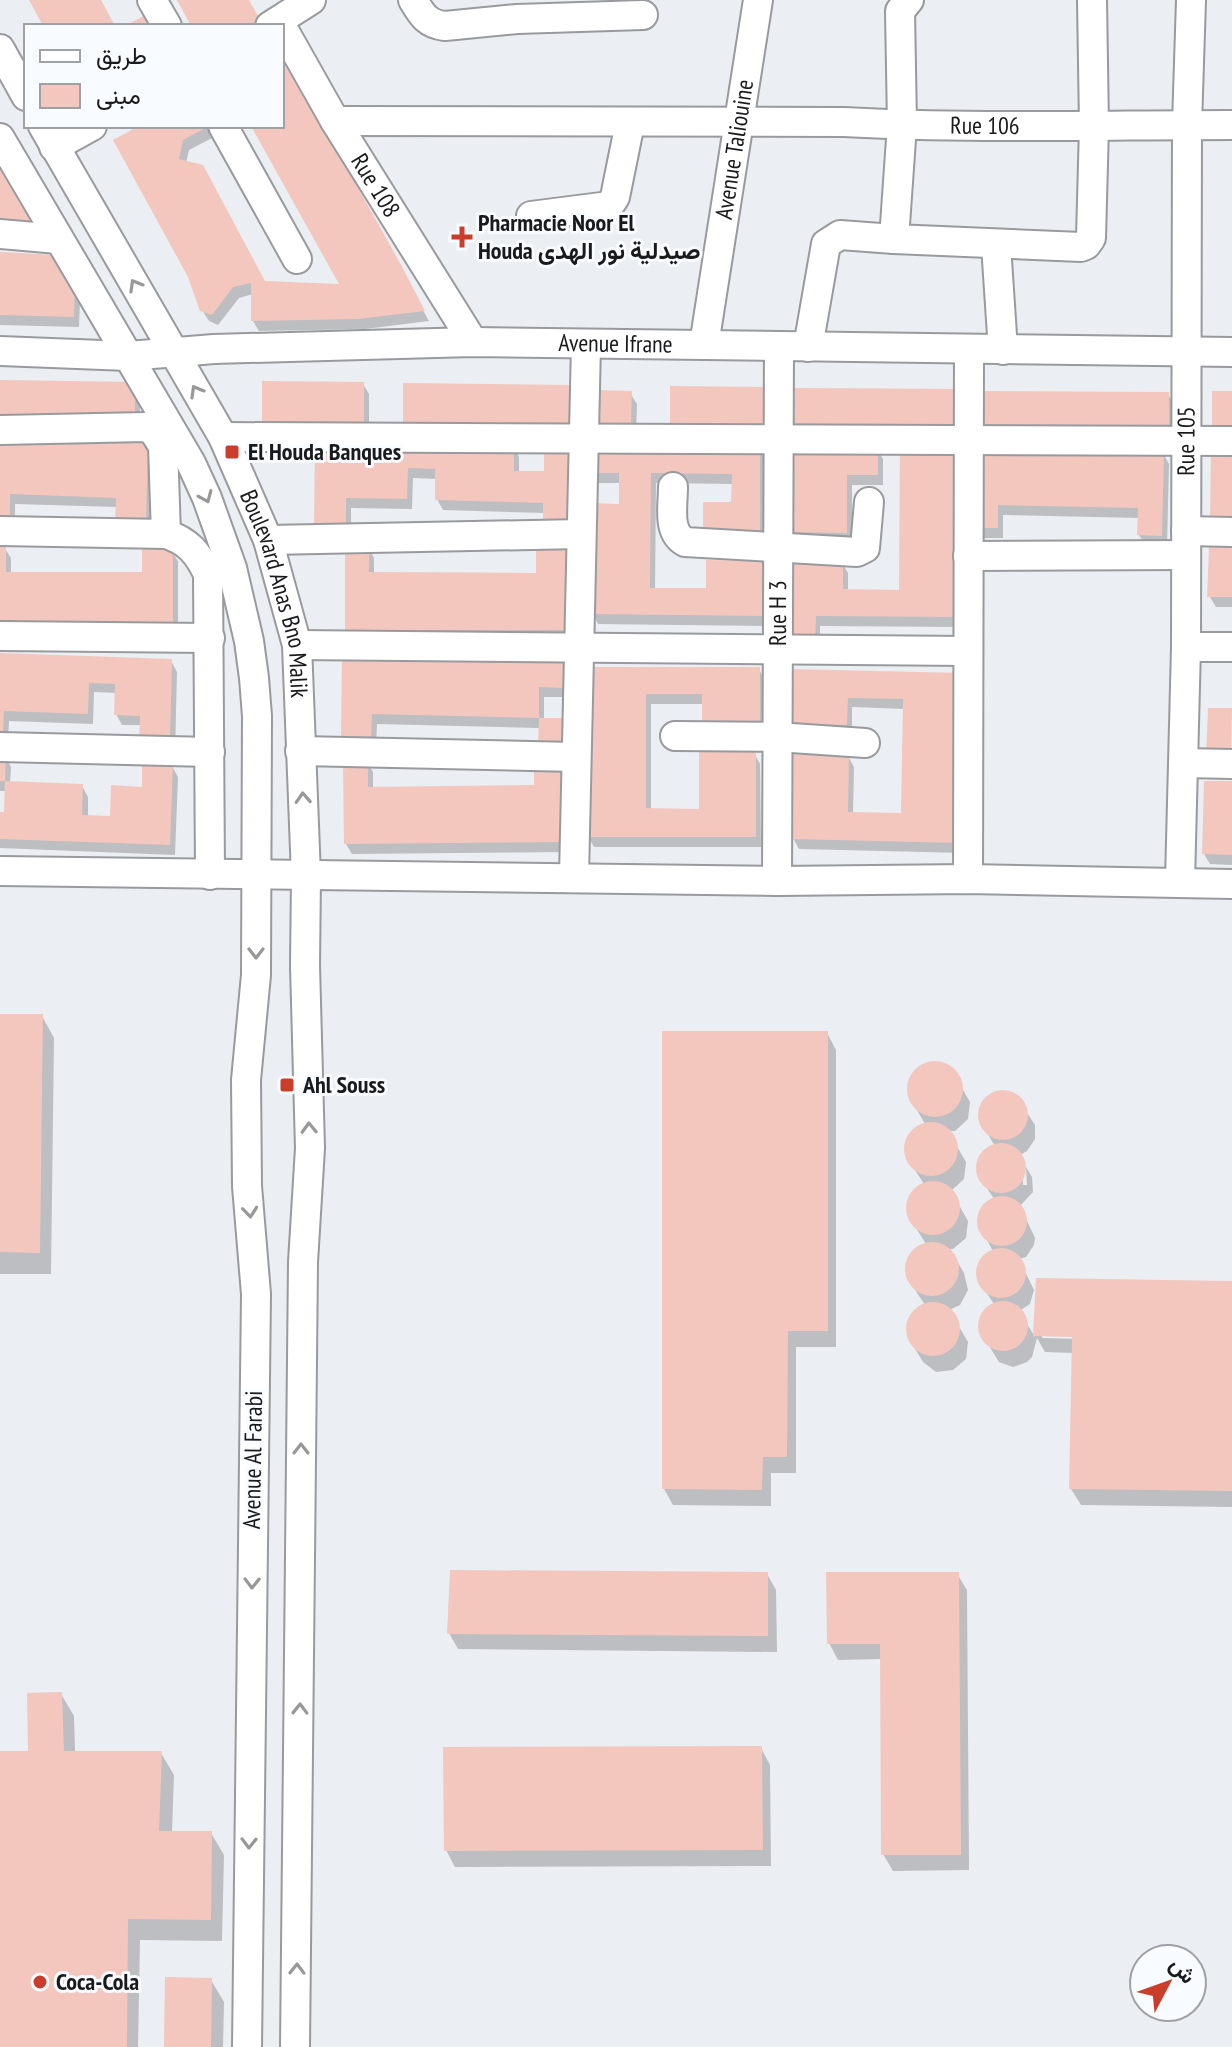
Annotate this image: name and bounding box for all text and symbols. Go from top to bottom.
legend [24,24,284,128]
text: طريق [96,40,147,71]
street label: Avenue Taliouine [708,77,760,221]
text: مبنى [96,80,141,111]
street label: Rue 106 [950,110,1020,141]
street label: Rue 108 [344,148,407,223]
place label: Pharmacie Noor El Houda صيدلية نور الهدى [478,207,701,266]
marker: Pharmacie Noor El Houda صيدلية نور الهدى [453,228,471,246]
one-way arrow [129,279,145,294]
street label: Avenue Ifrane [558,327,673,360]
one-way arrow [190,385,206,400]
street label: Rue 105 [1170,406,1201,476]
place label: El Houda Banques [248,436,401,467]
marker: El Houda Banques [223,443,241,461]
street label: Boulevard Anas Bno Malik [233,485,315,699]
one-way arrow [196,489,212,503]
street label: Rue H 3 [762,580,793,646]
one-way arrow [294,791,311,804]
one-way arrow [248,947,265,960]
place label: Ahl Souss [302,1069,385,1100]
marker: Ahl Souss [278,1076,296,1094]
one-way arrow [301,1121,318,1134]
one-way arrow [241,1206,258,1219]
street label: Avenue Al Farabi [236,1390,269,1529]
one-way arrow [292,1442,310,1455]
one-way arrow [243,1577,260,1590]
one-way arrow [291,1702,309,1715]
one-way arrow [240,1837,258,1850]
north arrow [1128,1943,1208,2023]
text: ش [1164,1951,1202,1989]
one-way arrow [288,1962,305,1975]
place label: Coca-Cola [56,1966,139,1997]
marker: Coca-Cola [31,1973,49,1991]

